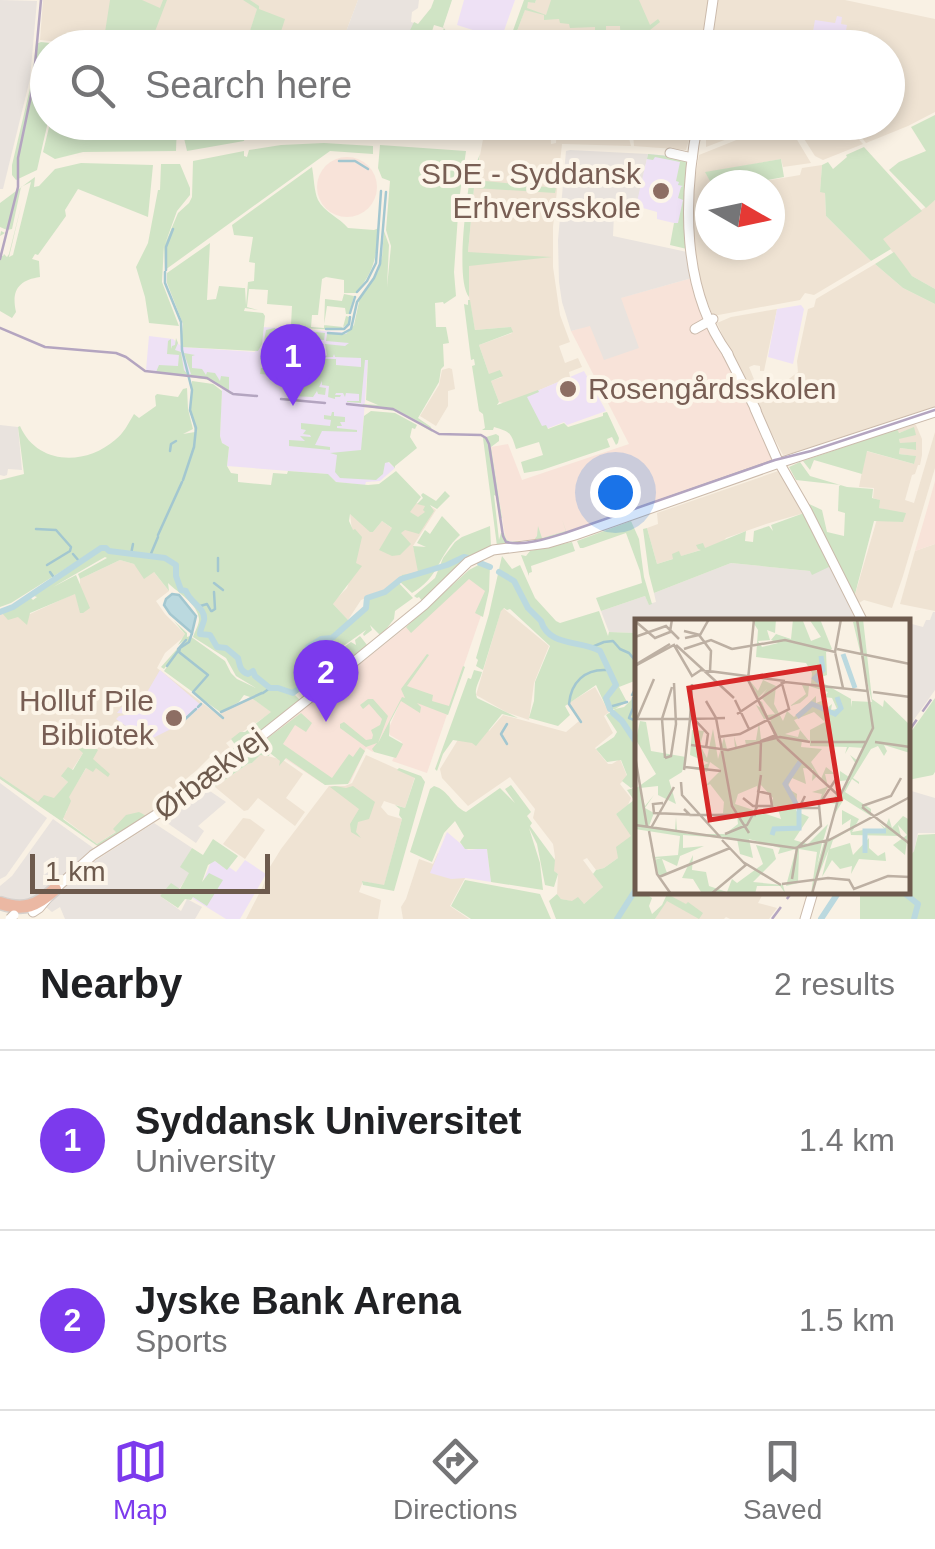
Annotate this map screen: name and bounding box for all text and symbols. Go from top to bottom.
search box [30,30,905,140]
icon: search [65,58,120,113]
text: Search here [145,64,352,106]
place label: SDE - Syddansk Erhvervsskole [421,157,642,224]
north arrow [695,170,785,260]
marker: SDE - Syddansk Erhvervsskole [650,180,672,202]
pin: 1 [260,324,326,406]
place label: Rosengårdsskolen [588,372,836,405]
marker: Rosengårdsskolen [557,378,579,400]
your location [590,467,641,518]
inset map [635,619,910,894]
pin: 2 [294,640,358,722]
place label: Holluf Pile Bibliotek [19,684,155,751]
marker: Holluf Pile Bibliotek [163,707,185,729]
street label: Ørbækvej [148,721,272,826]
scale bar [30,849,270,894]
text: 1 km [45,856,106,887]
text: Nearby [40,960,182,1007]
text: 2 results [774,966,895,1002]
text: Syddansk Universitet [135,1100,521,1142]
text: 1 [64,1122,81,1158]
text: 1.4 km [799,1122,895,1158]
text: University [135,1143,275,1179]
text: Jyske Bank Arena [135,1280,461,1322]
text: 2 [64,1302,81,1338]
text: 1.5 km [799,1302,895,1338]
text: Sports [135,1323,227,1359]
tab: Map [113,1434,168,1526]
tab: Directions [393,1434,518,1526]
tab: Saved [743,1434,822,1526]

